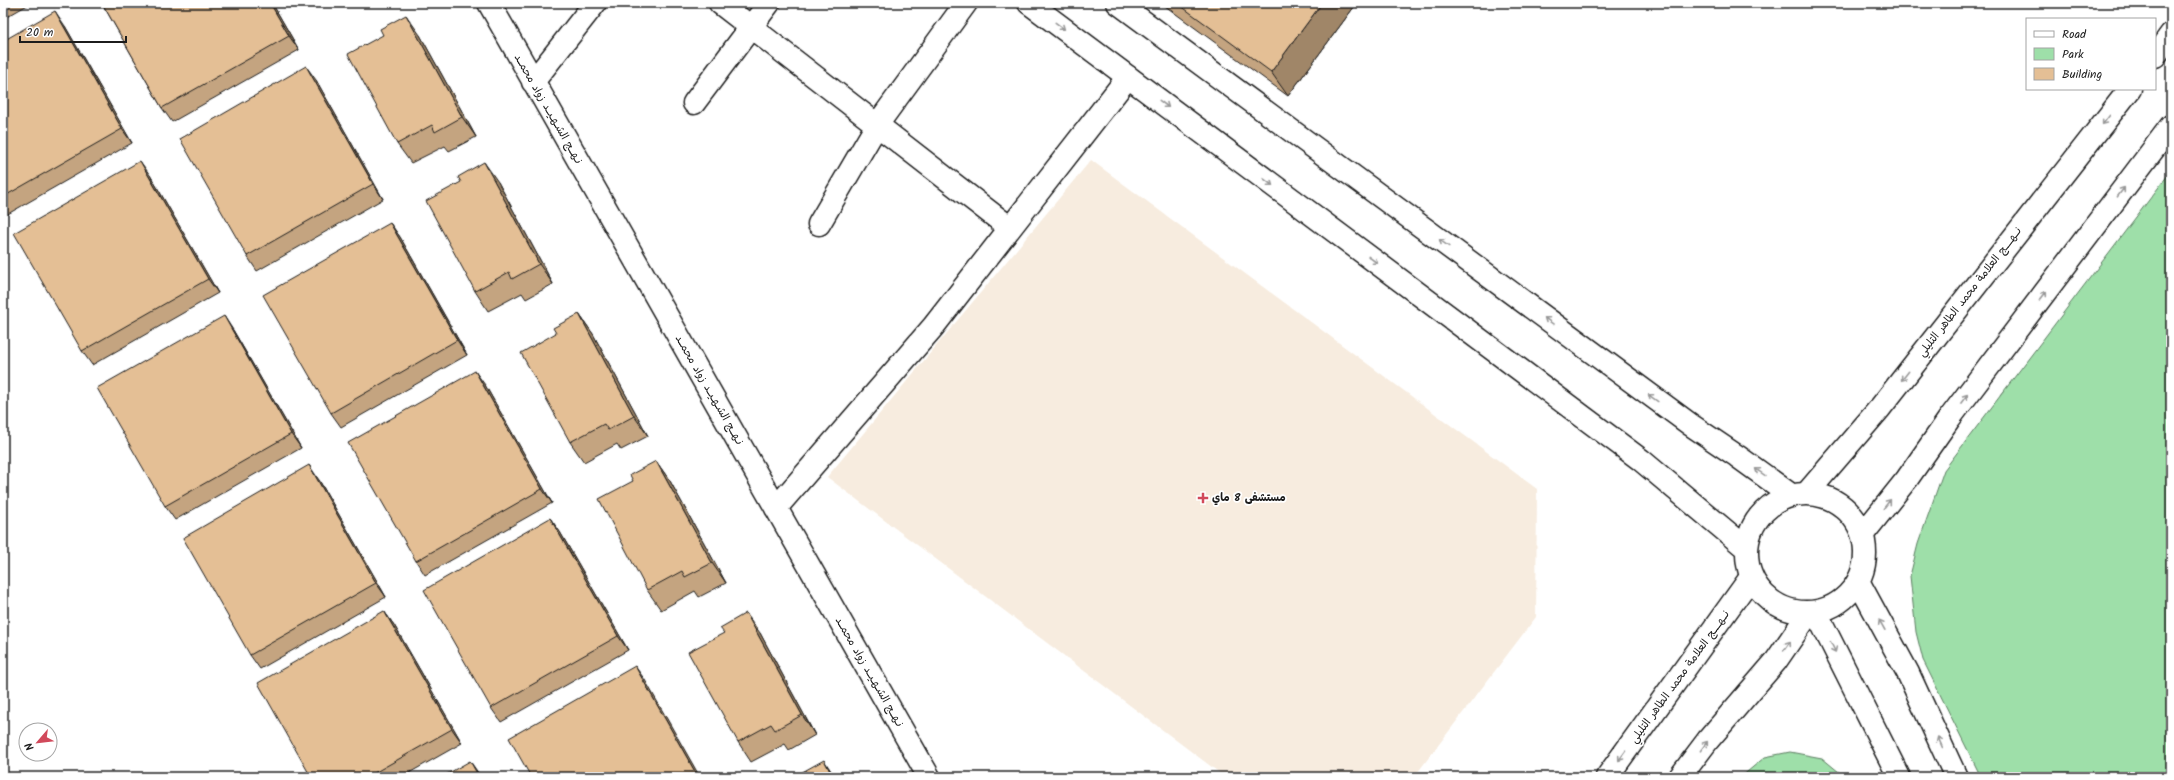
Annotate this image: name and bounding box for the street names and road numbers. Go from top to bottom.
street label: نـهــج الشـهـيــد زواد محمــد [509,50,587,168]
street label: نــهــــج العلامة محمد الطاهر التليلي [1913,223,2027,361]
street label: نـهــج الشـهـيــد زواد محمــد [670,331,748,449]
street label: نــهــــج العلامة محمد الطاهر التليلي [1625,607,1735,748]
street label: نـهــج الشـهـيــد زواد محمــد [830,613,908,731]

